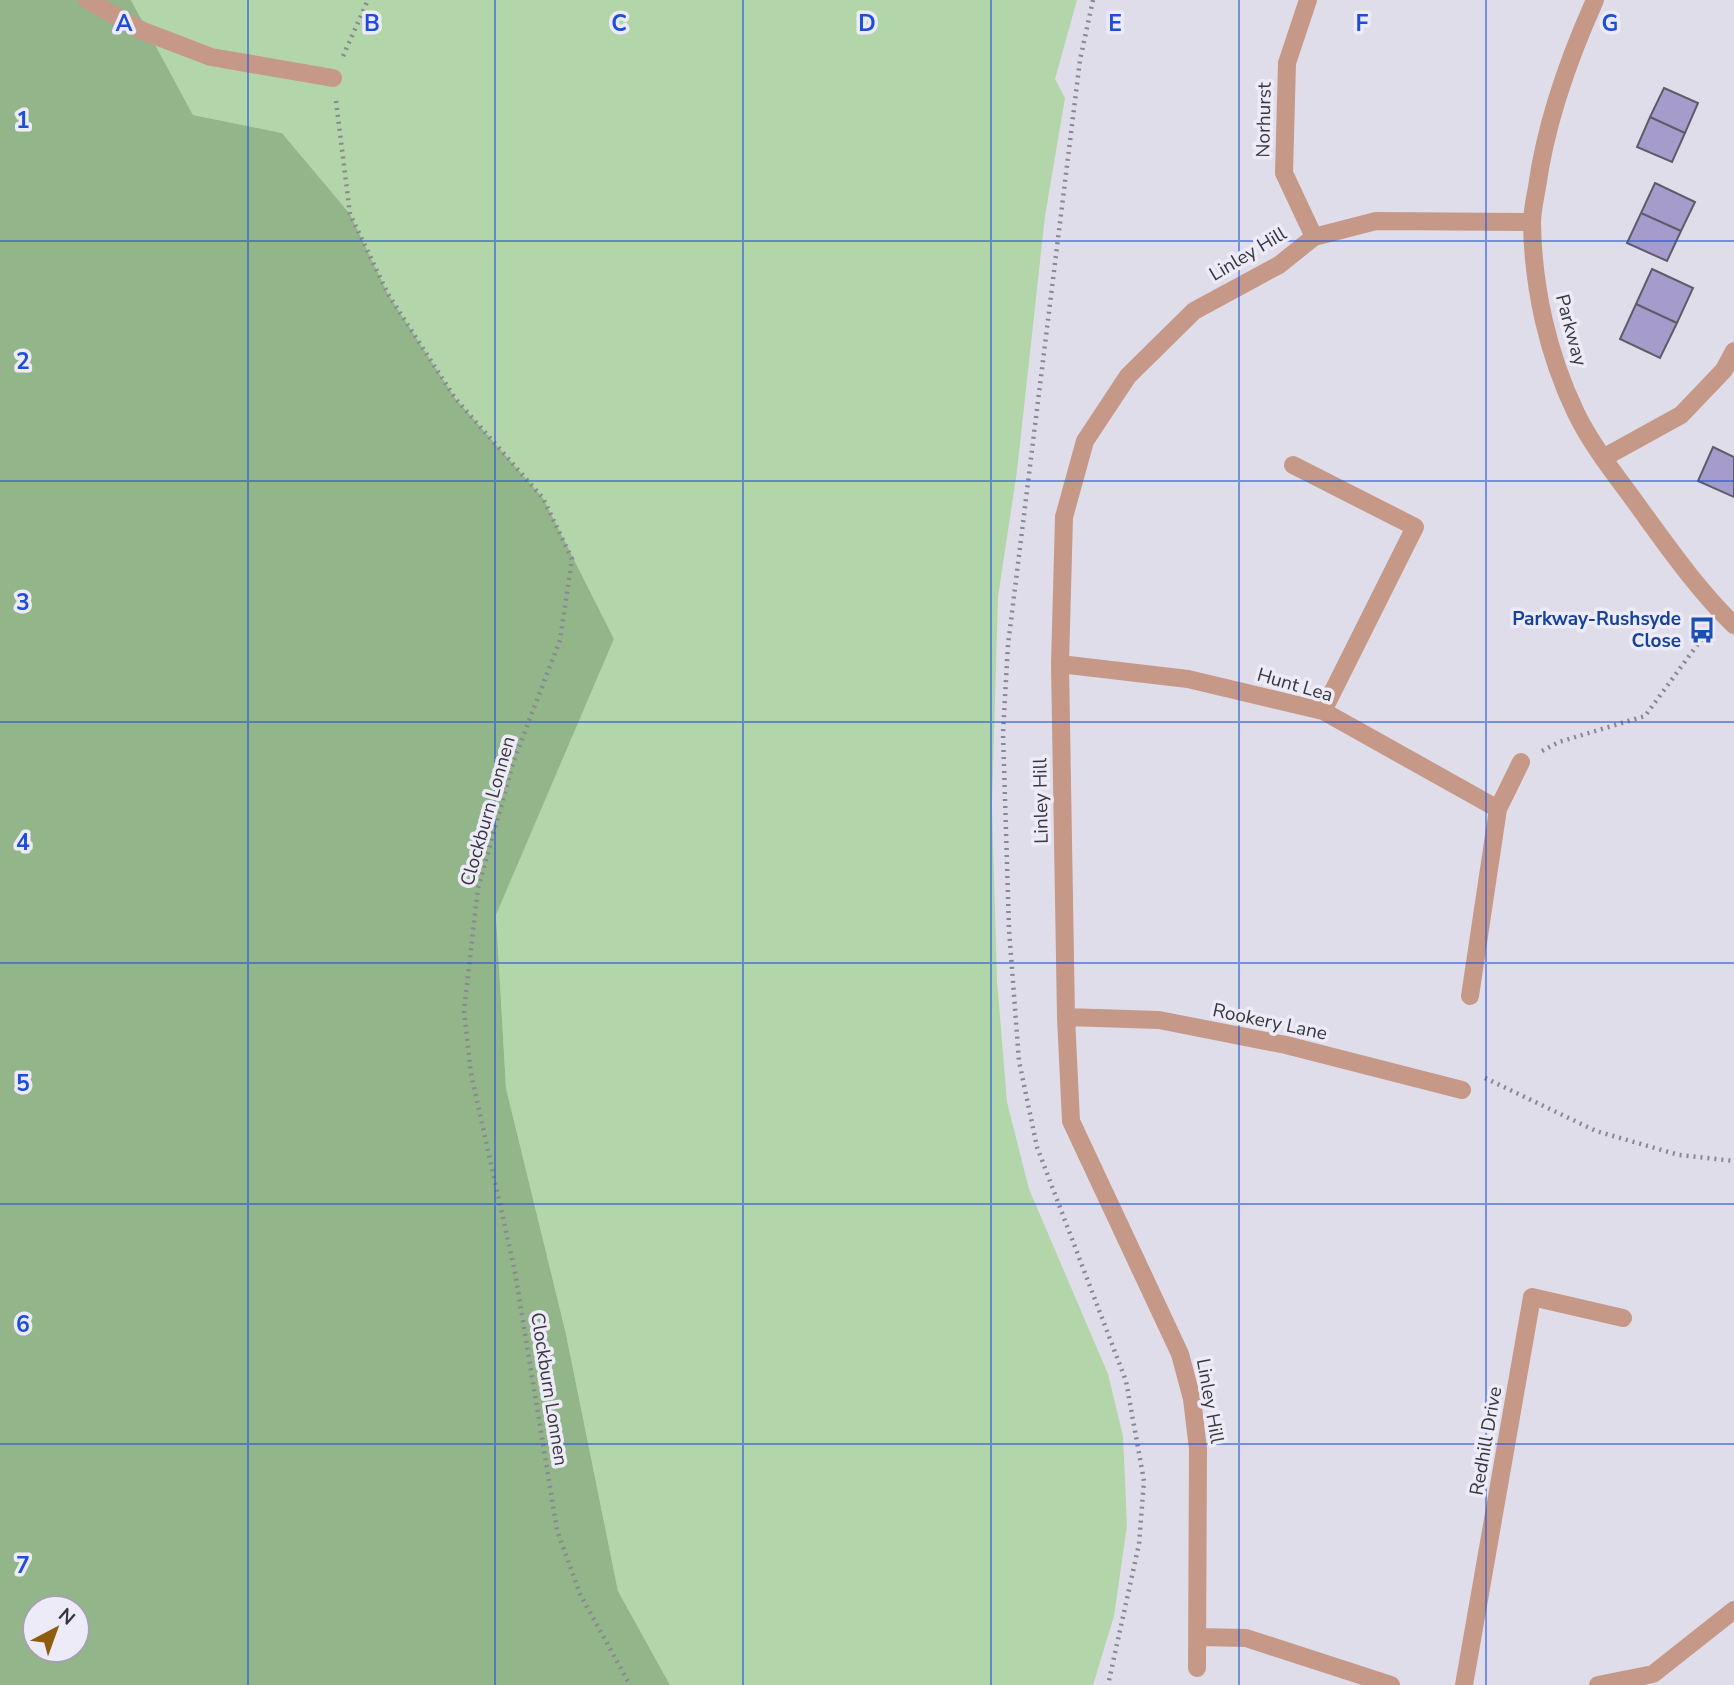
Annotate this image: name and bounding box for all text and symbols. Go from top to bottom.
text: A [115,8,133,39]
text: B [364,8,380,39]
text: C [611,8,627,39]
text: D [858,8,876,39]
text: E [1108,8,1122,39]
text: F [1356,8,1369,39]
text: G [1602,8,1618,39]
street label: Norhurst [1250,82,1278,158]
text: 1 [16,105,30,136]
street label: Linley Hill [1205,221,1292,287]
street label: Parkway [1549,291,1593,369]
text: 2 [16,346,30,377]
text: 3 [16,587,30,618]
place label: Parkway-Rushsyde Close [1512,606,1681,654]
bus stop icon: Parkway-Rushsyde Close [1687,615,1717,645]
street label: Hunt Lea [1254,662,1336,708]
street label: Clockburn Lonnen [454,733,522,889]
street label: Linley Hill [1027,758,1055,844]
text: 4 [16,827,30,858]
street label: Rookery Lane [1210,997,1330,1047]
text: 5 [16,1068,30,1099]
text: 6 [16,1309,30,1340]
street label: Clockburn Lonnen [524,1311,574,1467]
street label: Linley Hill [1190,1356,1230,1446]
street label: Redhill Drive [1464,1385,1508,1497]
text: 7 [16,1550,30,1581]
north arrow [21,1594,91,1664]
text: N [53,1602,80,1631]

